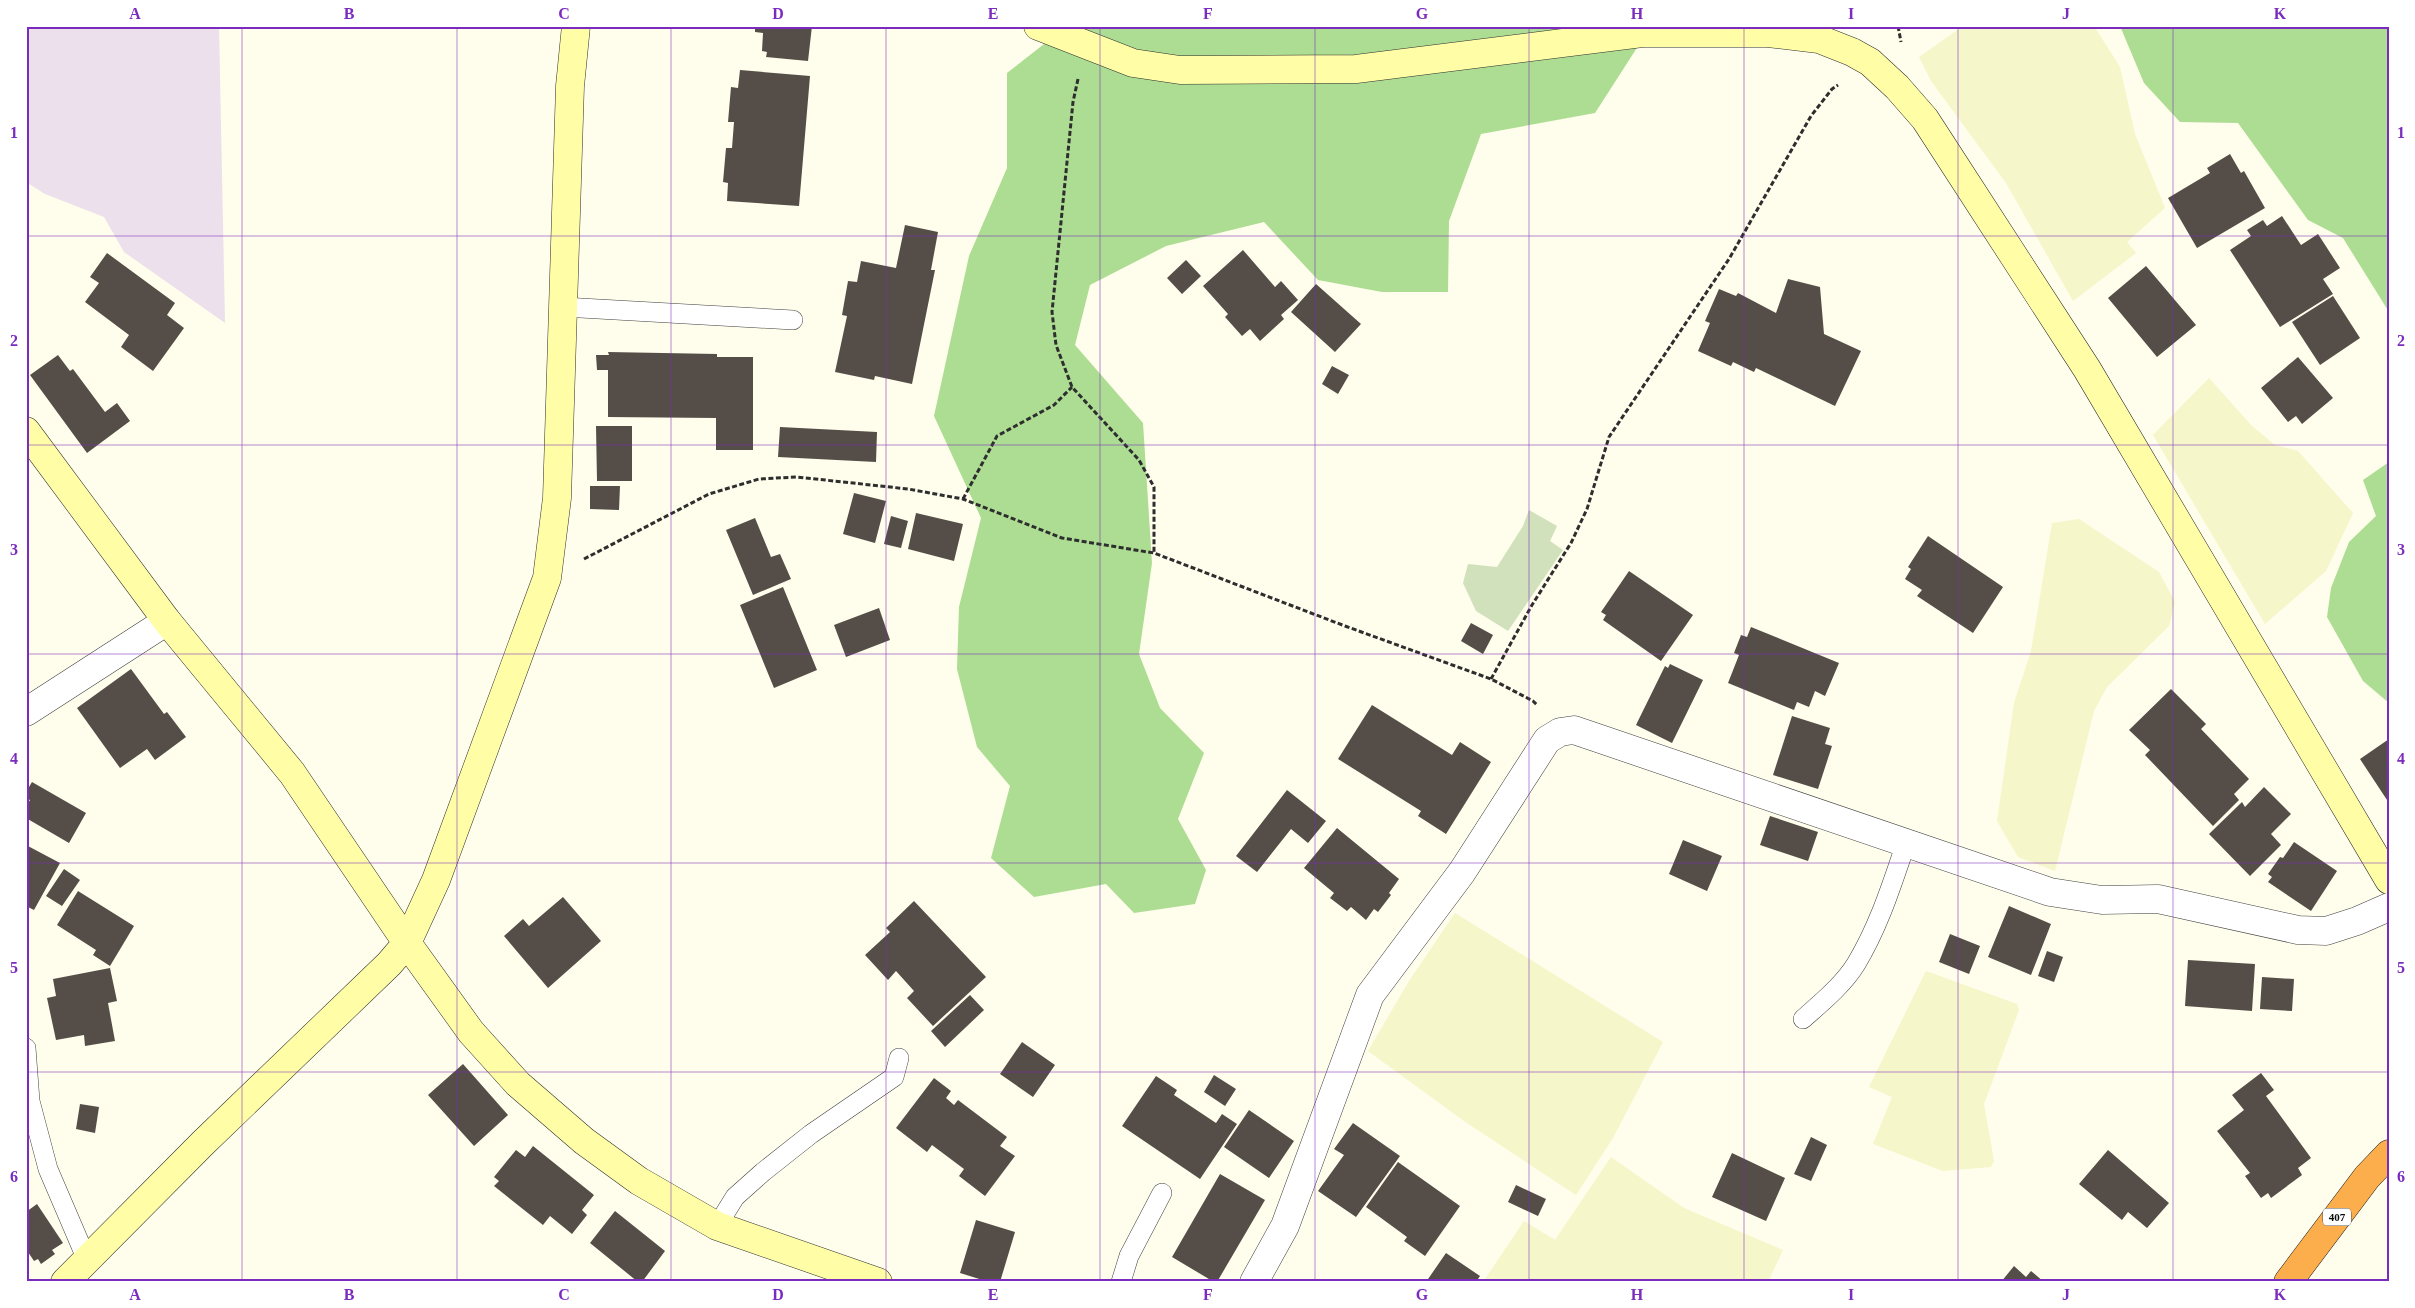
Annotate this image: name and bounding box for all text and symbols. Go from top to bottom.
text: A [129,5,141,22]
text: B [344,5,355,22]
text: C [558,5,570,22]
text: D [772,5,784,22]
text: E [988,5,998,22]
text: F [1203,5,1213,22]
text: G [1416,5,1429,22]
text: H [1631,5,1644,22]
text: I [1848,5,1854,22]
text: J [2062,5,2070,22]
text: K [2274,5,2287,22]
text: 1 [10,124,18,141]
text: 1 [2397,124,2405,141]
text: 2 [10,332,18,349]
text: 2 [2397,332,2405,349]
text: 3 [10,541,18,558]
text: 3 [2397,541,2405,558]
text: 4 [10,750,18,767]
text: 4 [2397,750,2405,767]
text: 5 [10,959,18,976]
text: 5 [2397,959,2405,976]
text: 6 [10,1168,18,1185]
text: 6 [2397,1168,2405,1185]
road number: 407 [2323,1208,2351,1226]
text: A [129,1286,141,1303]
text: B [344,1286,355,1303]
text: C [558,1286,570,1303]
text: D [772,1286,784,1303]
text: E [988,1286,998,1303]
text: F [1203,1286,1213,1303]
text: G [1416,1286,1429,1303]
text: H [1631,1286,1644,1303]
text: I [1848,1286,1854,1303]
text: J [2062,1286,2070,1303]
text: K [2274,1286,2287,1303]

